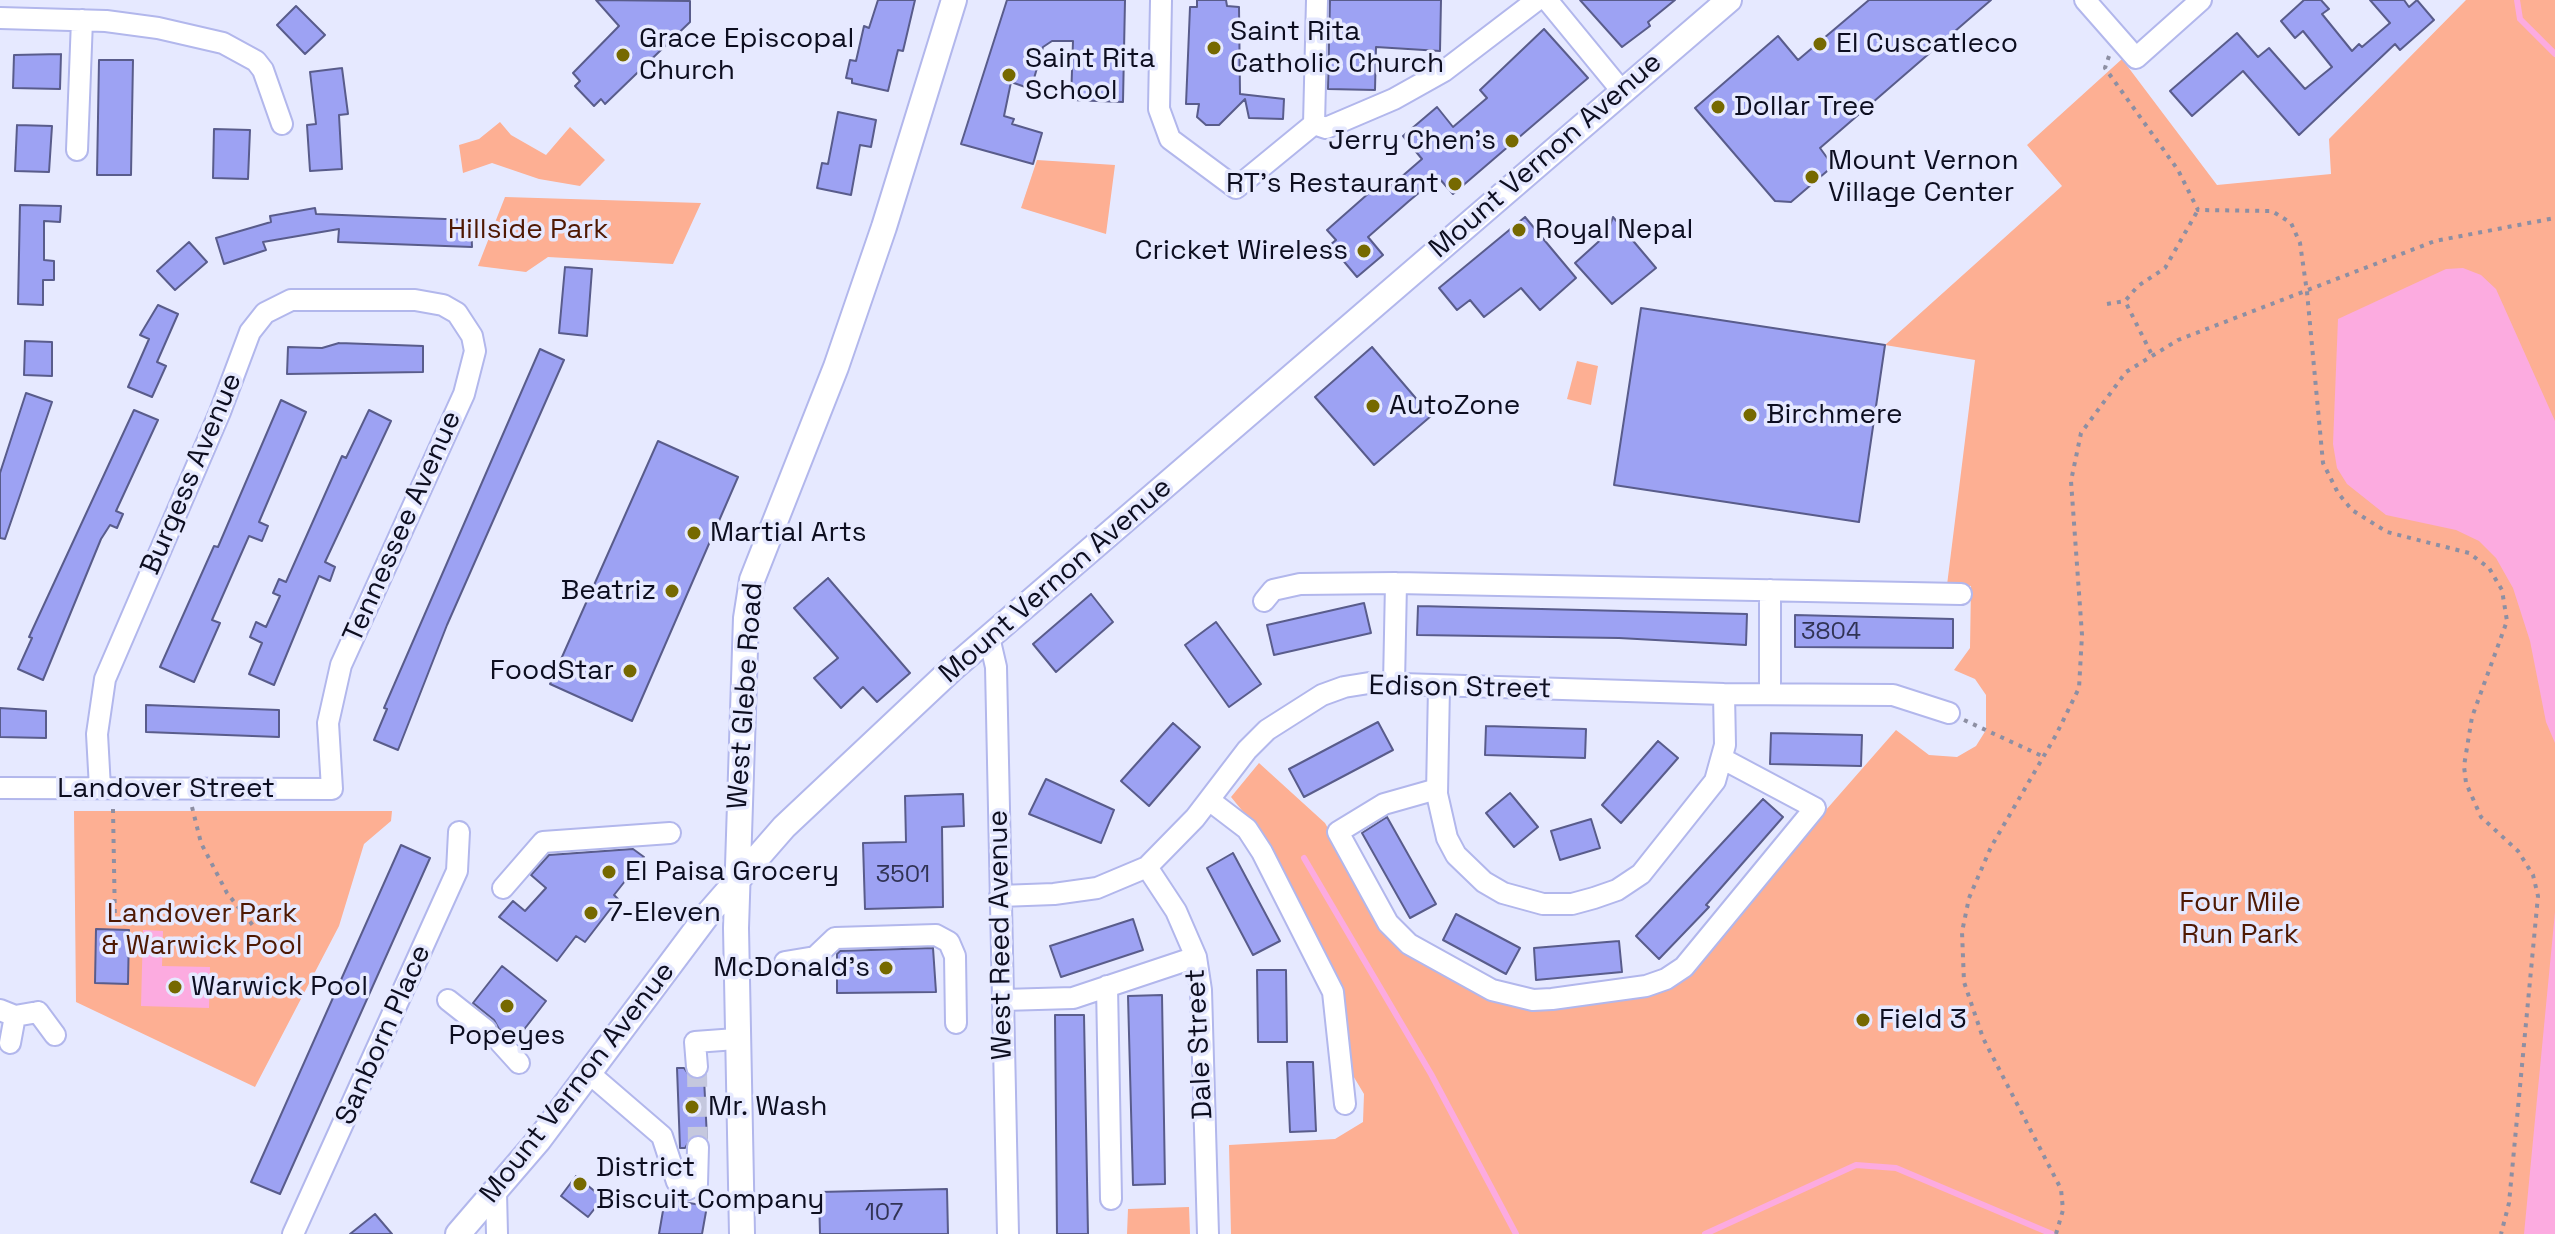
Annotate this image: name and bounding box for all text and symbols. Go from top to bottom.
place label: Saint Rita Catholic Church [1230,15,1444,81]
place label: Grace Episcopal Church [639,22,854,88]
place label: El Cuscatleco [1836,27,2018,61]
marker: El Cuscatleco [1811,35,1829,53]
marker: Saint Rita Catholic Church [1205,39,1223,57]
place label: Saint Rita School [1025,42,1155,108]
marker: Grace Episcopal Church [614,46,632,64]
street label: Mount Vernon Avenue [1423,46,1669,266]
marker: Saint Rita School [1000,66,1018,84]
place label: Dollar Tree [1734,90,1875,124]
marker: Dollar Tree [1709,98,1727,116]
place label: Jerry Chen's [1328,124,1496,158]
marker: Jerry Chen's [1503,132,1521,150]
place label: Mount Vernon Village Center [1828,144,2019,210]
place label: RT's Restaurant [1226,167,1439,201]
marker: Mount Vernon Village Center [1803,168,1821,186]
marker: RT's Restaurant [1446,175,1464,193]
park label: Hillside Park [448,213,608,247]
place label: Royal Nepal [1535,213,1693,247]
marker: Royal Nepal [1510,221,1528,239]
place label: Cricket Wireless [1135,234,1348,268]
marker: Cricket Wireless [1355,242,1373,260]
street label: Burgess Avenue [134,368,250,580]
place label: AutoZone [1389,389,1520,423]
marker: AutoZone [1364,397,1382,415]
place label: Birchmere [1766,398,1903,432]
street label: Tennessee Avenue [337,406,469,648]
marker: Birchmere [1741,406,1759,424]
street label: Mount Vernon Avenue [933,471,1179,691]
place label: Martial Arts [710,516,867,550]
marker: Martial Arts [685,524,703,542]
place label: Beatriz [561,574,656,608]
street label: West Glebe Road [721,581,771,811]
marker: Beatriz [663,582,681,600]
house number: 3804 [1801,618,1861,646]
place label: FoodStar [490,654,614,688]
marker: FoodStar [621,662,639,680]
street label: Edison Street [1368,670,1552,706]
street label: Landover Street [57,772,275,806]
street label: West Reed Avenue [982,810,1020,1060]
place label: El Paisa Grocery [625,855,839,889]
house number: 3501 [876,861,930,889]
marker: El Paisa Grocery [600,863,618,881]
park label: Four Mile Run Park [2179,886,2301,952]
place label: 7-Eleven [607,896,721,930]
park label: Landover Park & Warwick Pool [101,897,303,963]
marker: 7-Eleven [582,904,600,922]
street label: Sanborn Place [329,940,439,1130]
place label: McDonald's [713,951,870,985]
street label: Mount Vernon Avenue [473,956,683,1210]
marker: McDonald's [877,959,895,977]
street label: Dale Street [1179,968,1221,1120]
place label: Warwick Pool [191,970,368,1004]
marker: Warwick Pool [166,978,184,996]
marker: Popeyes [498,997,516,1015]
place label: Field 3 [1879,1003,1967,1037]
marker: Field 3 [1854,1011,1872,1029]
place label: Popeyes [449,1019,565,1053]
place label: Mr. Wash [708,1090,827,1124]
marker: Mr. Wash [683,1098,701,1116]
place label: District Biscuit Company [596,1151,825,1217]
marker: District Biscuit Company [571,1175,589,1193]
house number: 107 [865,1199,903,1227]

